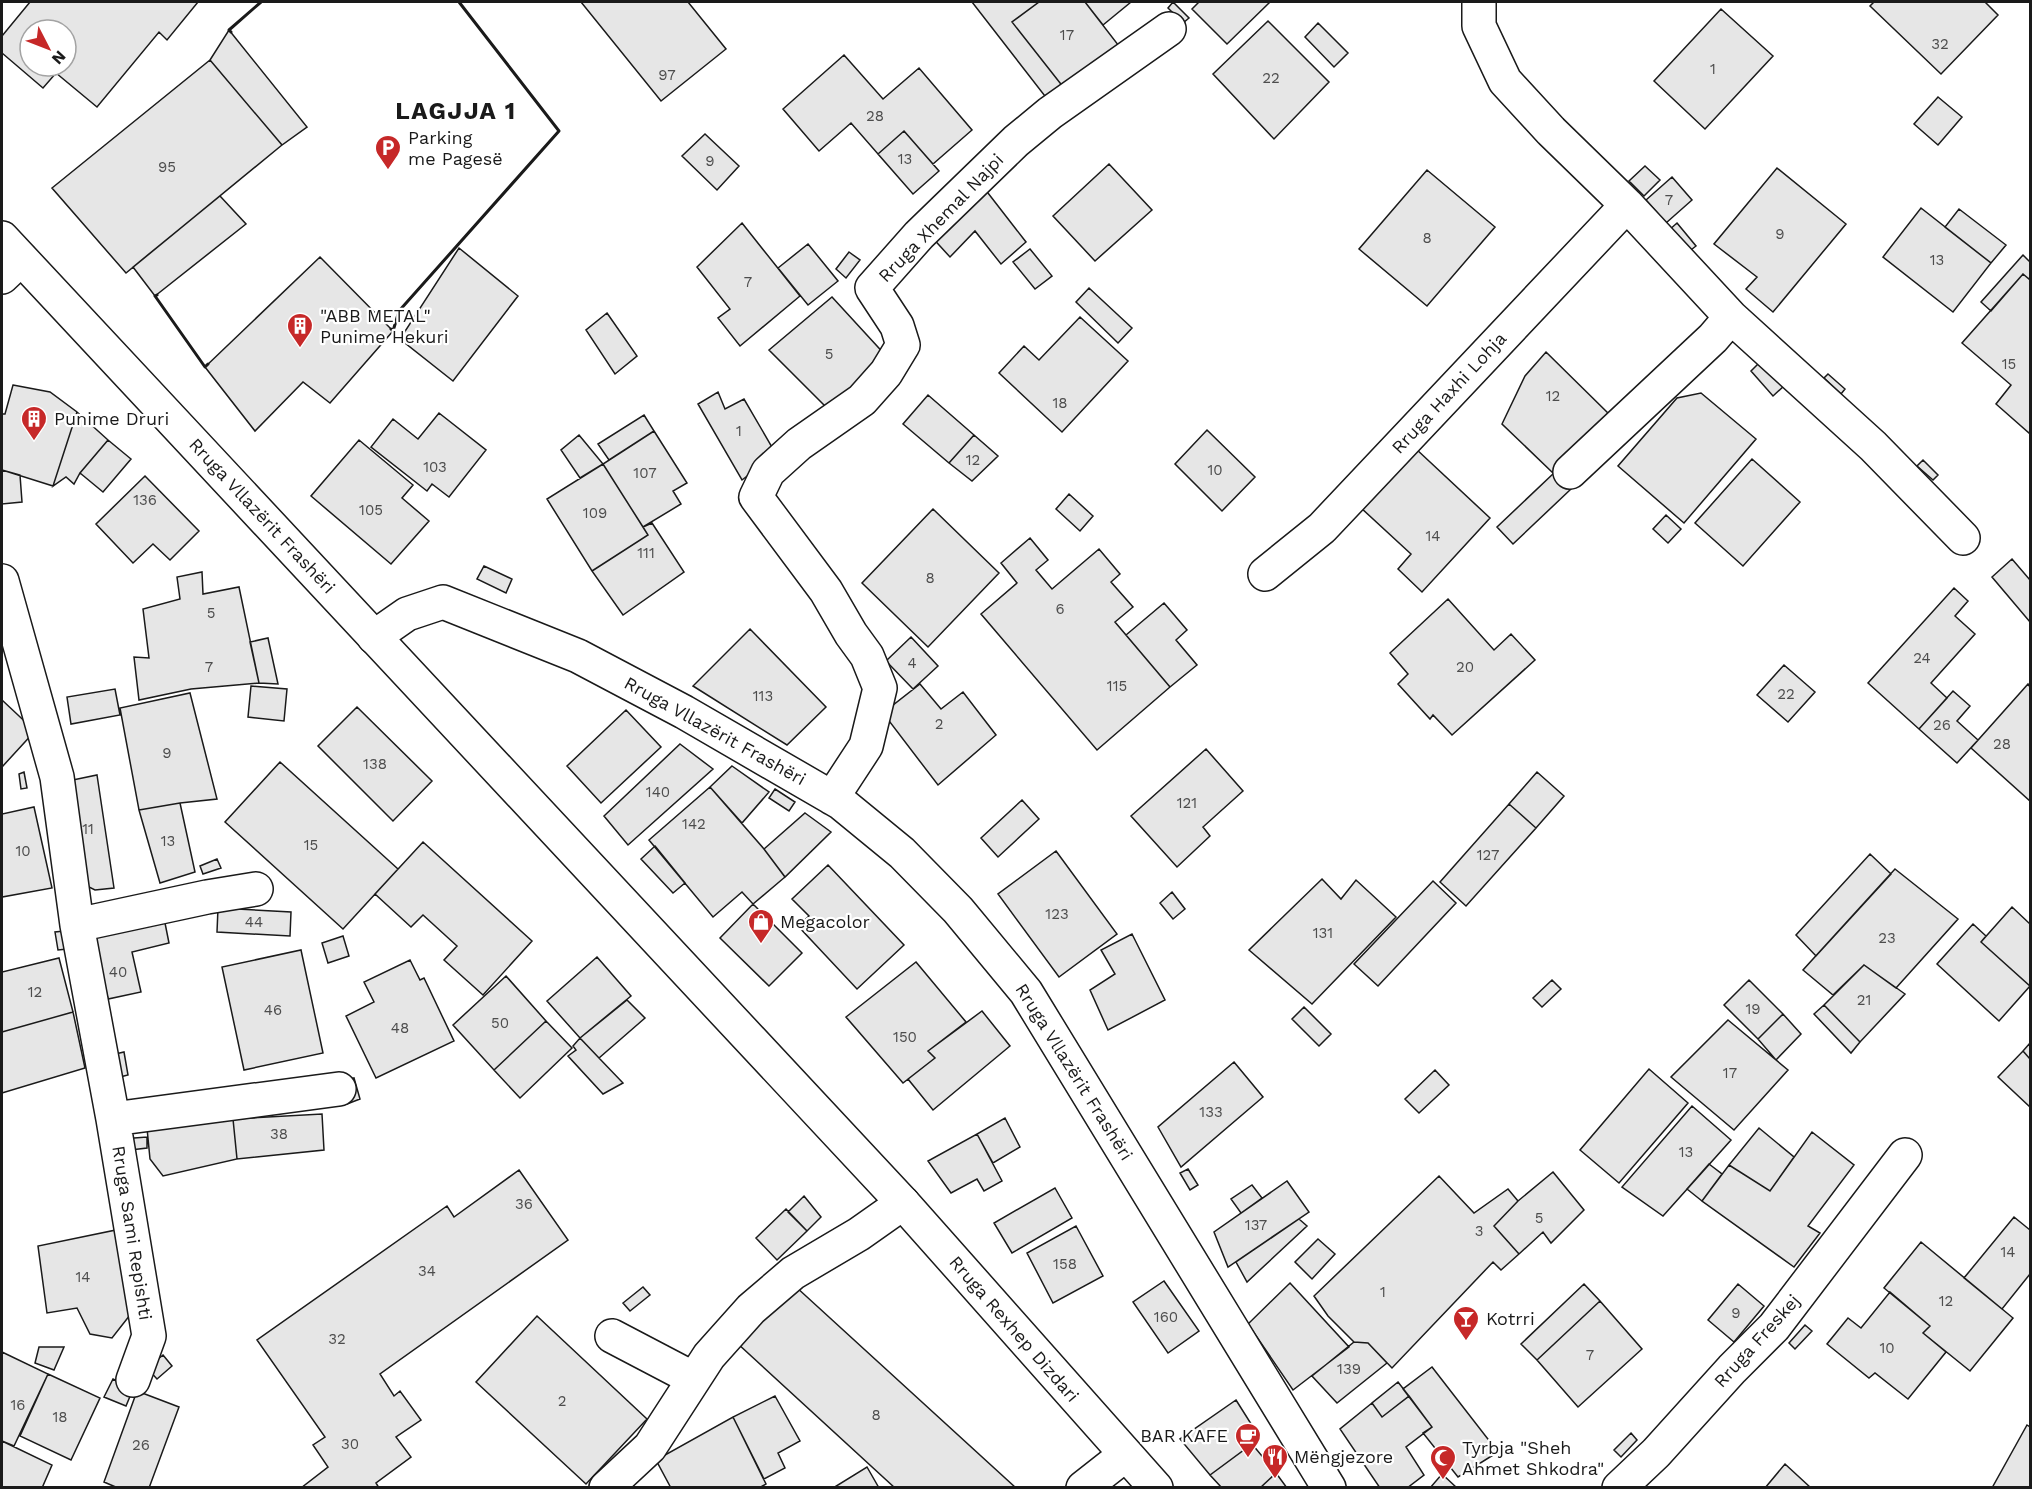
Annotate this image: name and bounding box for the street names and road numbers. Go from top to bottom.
street label: Rruga Xhemal Najpi [874,149,1007,286]
street label: Rruga Haxhi Lohja [1387,328,1510,458]
street label: Rruga Vllazërit Frashëri [185,434,340,598]
street label: Rruga Vllazërit Frashëri [621,672,810,789]
street label: Rruga Vllazërit Frashëri [1011,979,1137,1164]
street label: Rruga Sami Repishti [108,1144,157,1322]
street label: Rruga Rexhep Dizdari [945,1251,1084,1406]
street label: Rruga Freskej [1709,1290,1804,1392]

